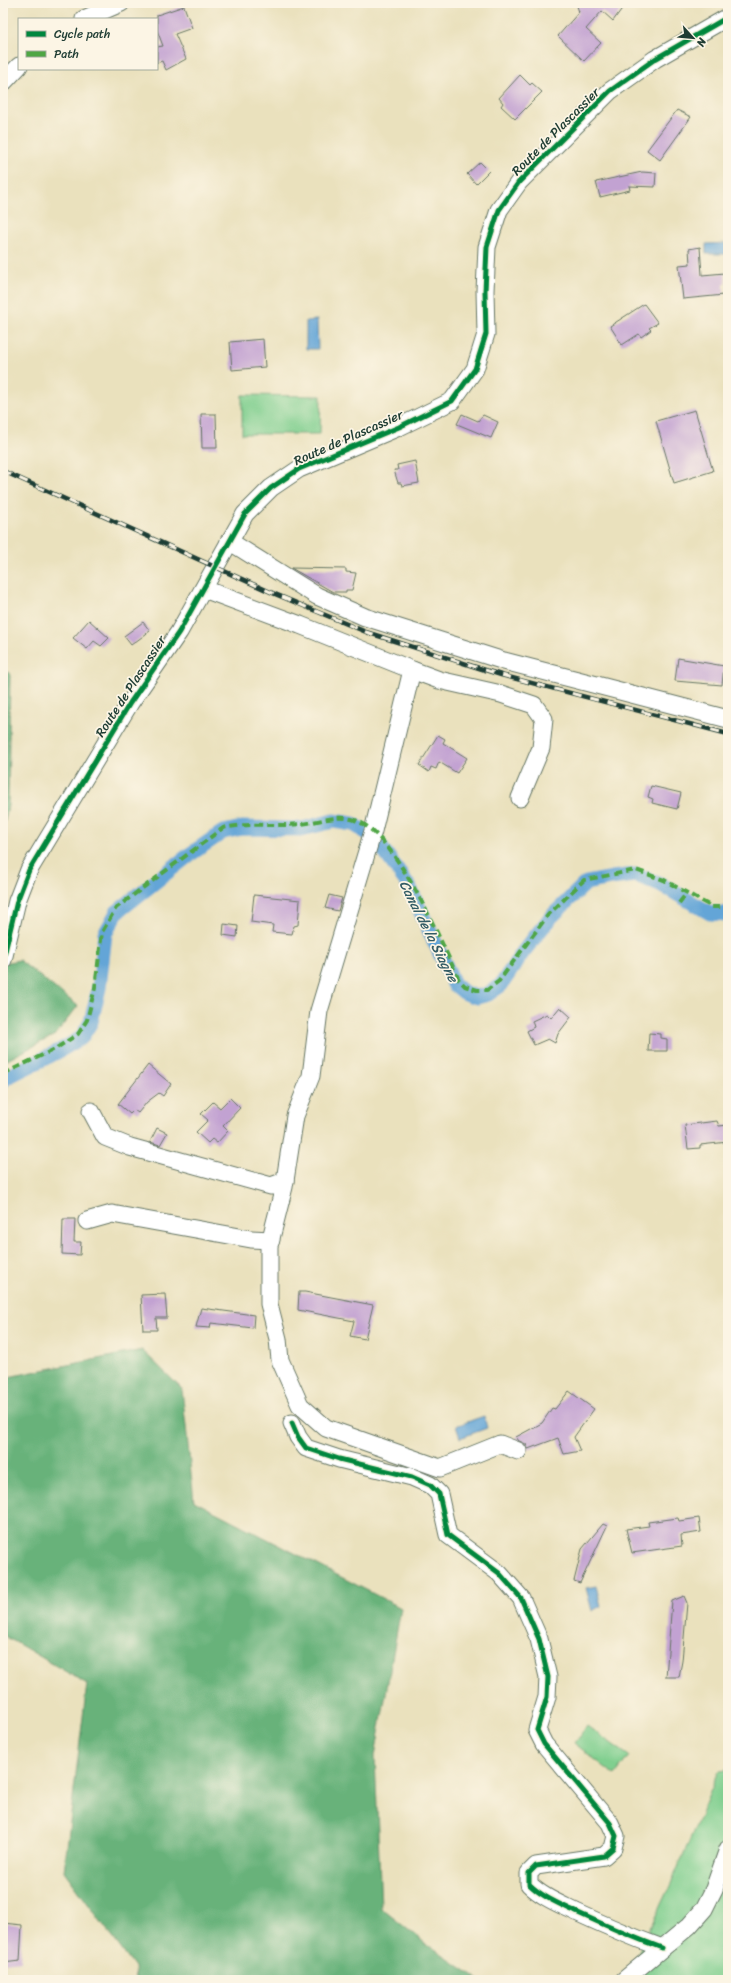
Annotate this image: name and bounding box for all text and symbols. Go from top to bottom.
legend [18,18,158,70]
north arrow [673,18,713,58]
text: Cycle path [54,23,110,45]
text: N [691,34,712,50]
text: Path [54,43,79,65]
street label: Route de Plascassier [506,81,606,181]
street label: Route de Plascassier [290,403,407,472]
street label: Route de Plascassier [89,630,172,742]
water label: Canal de la Siagne [392,876,466,988]

